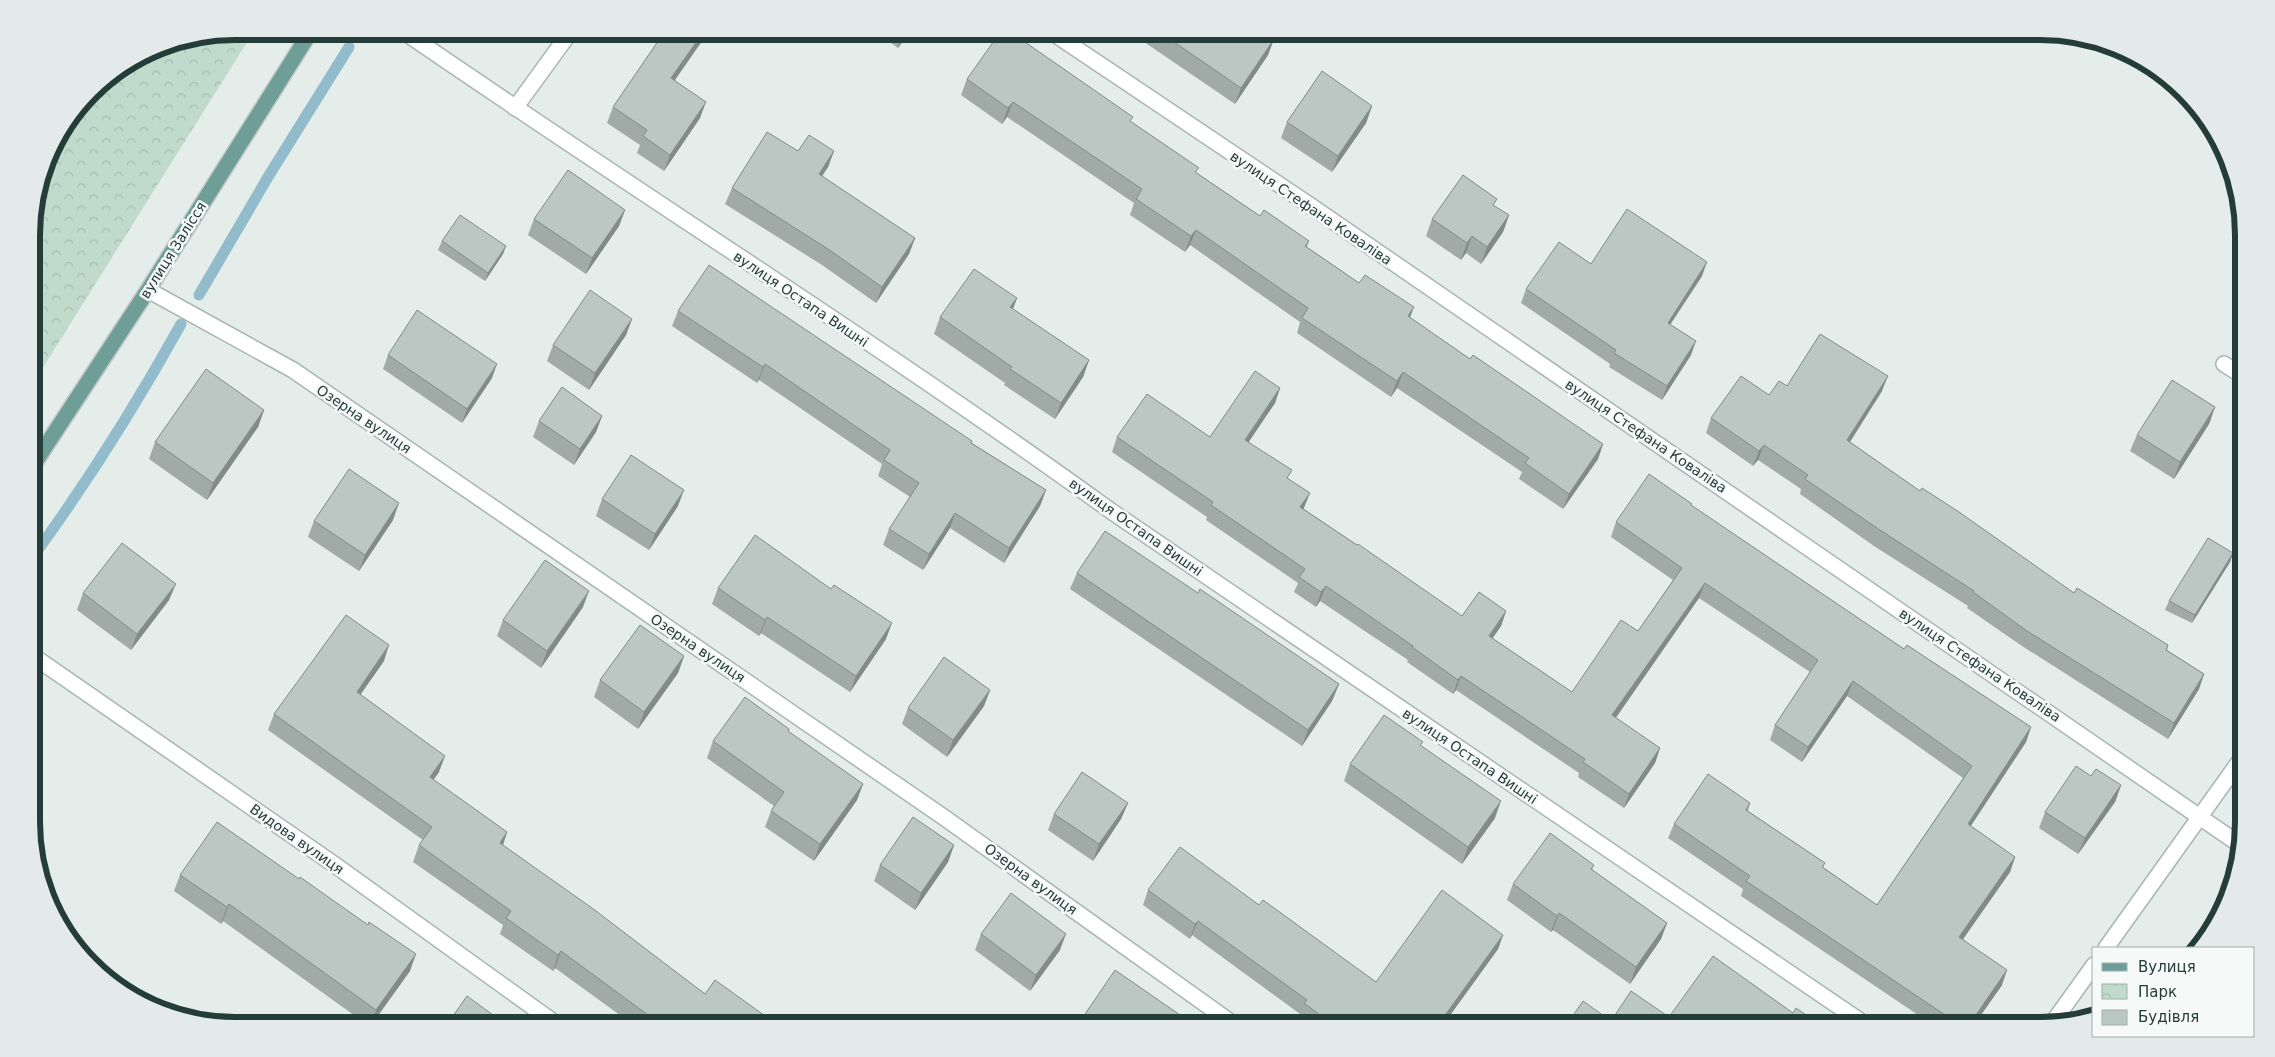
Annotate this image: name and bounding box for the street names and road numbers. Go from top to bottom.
street label: вулиця Стефана Коваліва [1227,148,1395,268]
street label: вулиця Залісся [137,199,209,301]
street label: вулиця Остапа Вишні [731,248,871,350]
street label: вулиця Стефана Коваліва [1562,376,1730,496]
street label: Озерна вулиця [314,381,414,457]
street label: вулиця Остапа Вишні [1066,475,1206,579]
street label: вулиця Стефана Коваліва [1896,605,2064,725]
street label: Озерна вулиця [648,610,748,686]
street label: вулиця Остапа Вишні [1400,705,1540,807]
street label: Видова вулиця [247,801,347,877]
street label: Озерна вулиця [982,840,1080,918]

